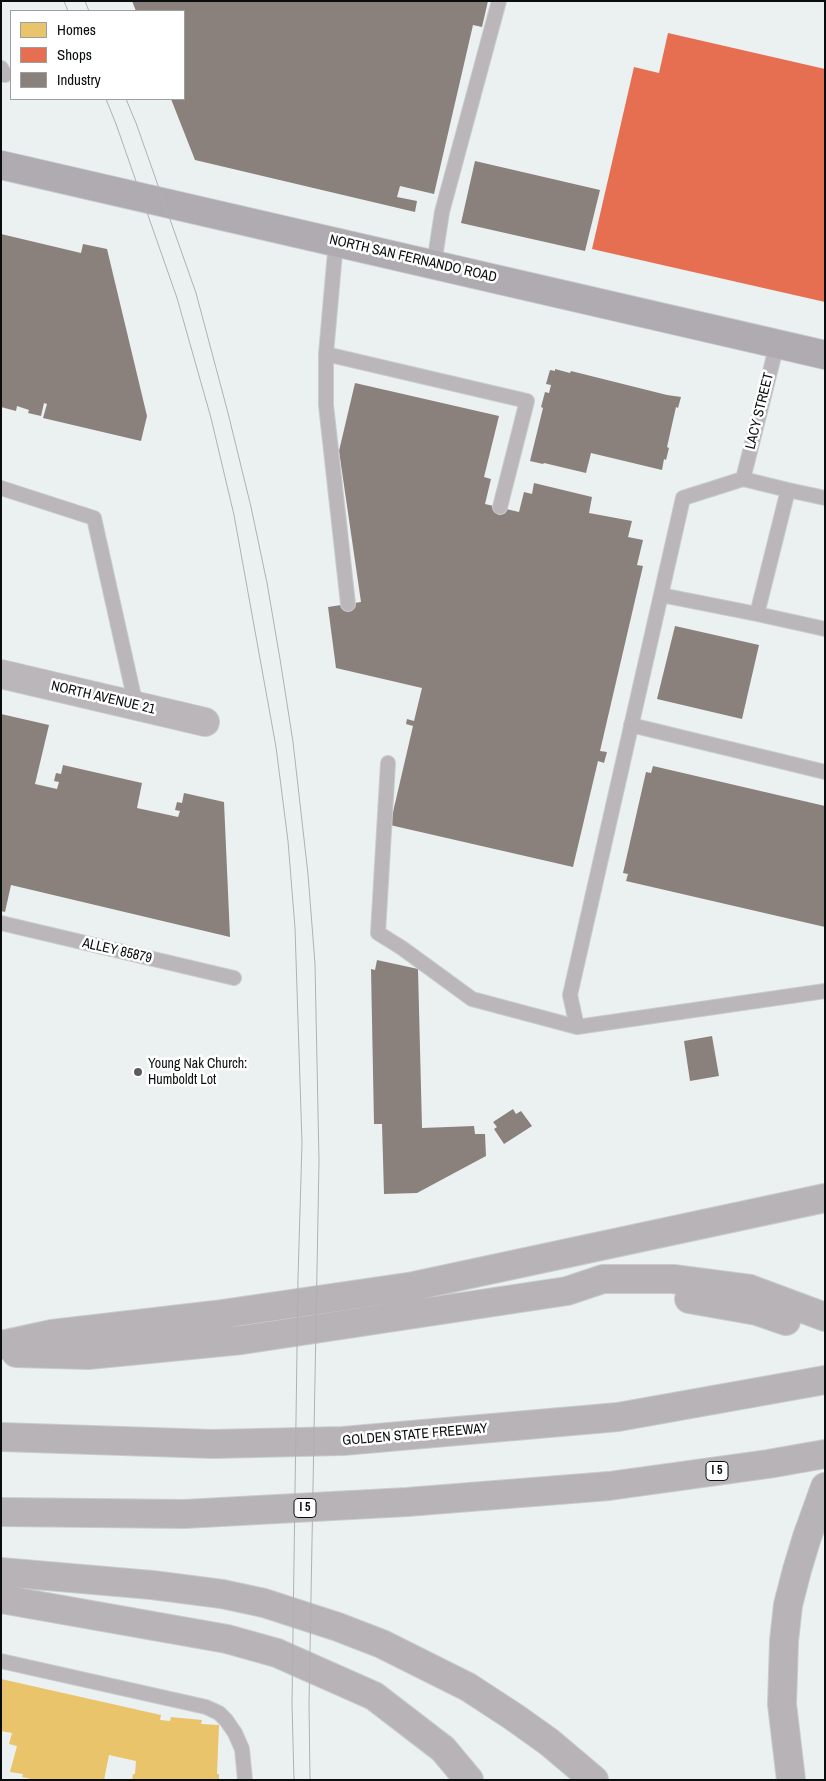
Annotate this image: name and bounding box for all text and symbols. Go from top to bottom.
legend [10,10,185,100]
text: Homes [57,19,96,40]
text: Shops [57,44,92,65]
text: Industry [57,69,101,90]
street label: NORTH SAN FERNANDO ROAD [328,232,498,286]
street label: LACY STREET [742,371,778,451]
street label: NORTH AVENUE 21 [49,678,157,718]
street label: ALLEY 85879 [81,935,153,967]
place label: Young Nak Church: Humboldt Lot [148,1056,247,1088]
marker: Young Nak Church: Humboldt Lot [132,1066,144,1078]
street label: GOLDEN STATE FREEWAY [342,1420,488,1450]
road number: I 5 [706,1462,728,1480]
road number: I 5 [294,1499,316,1518]

